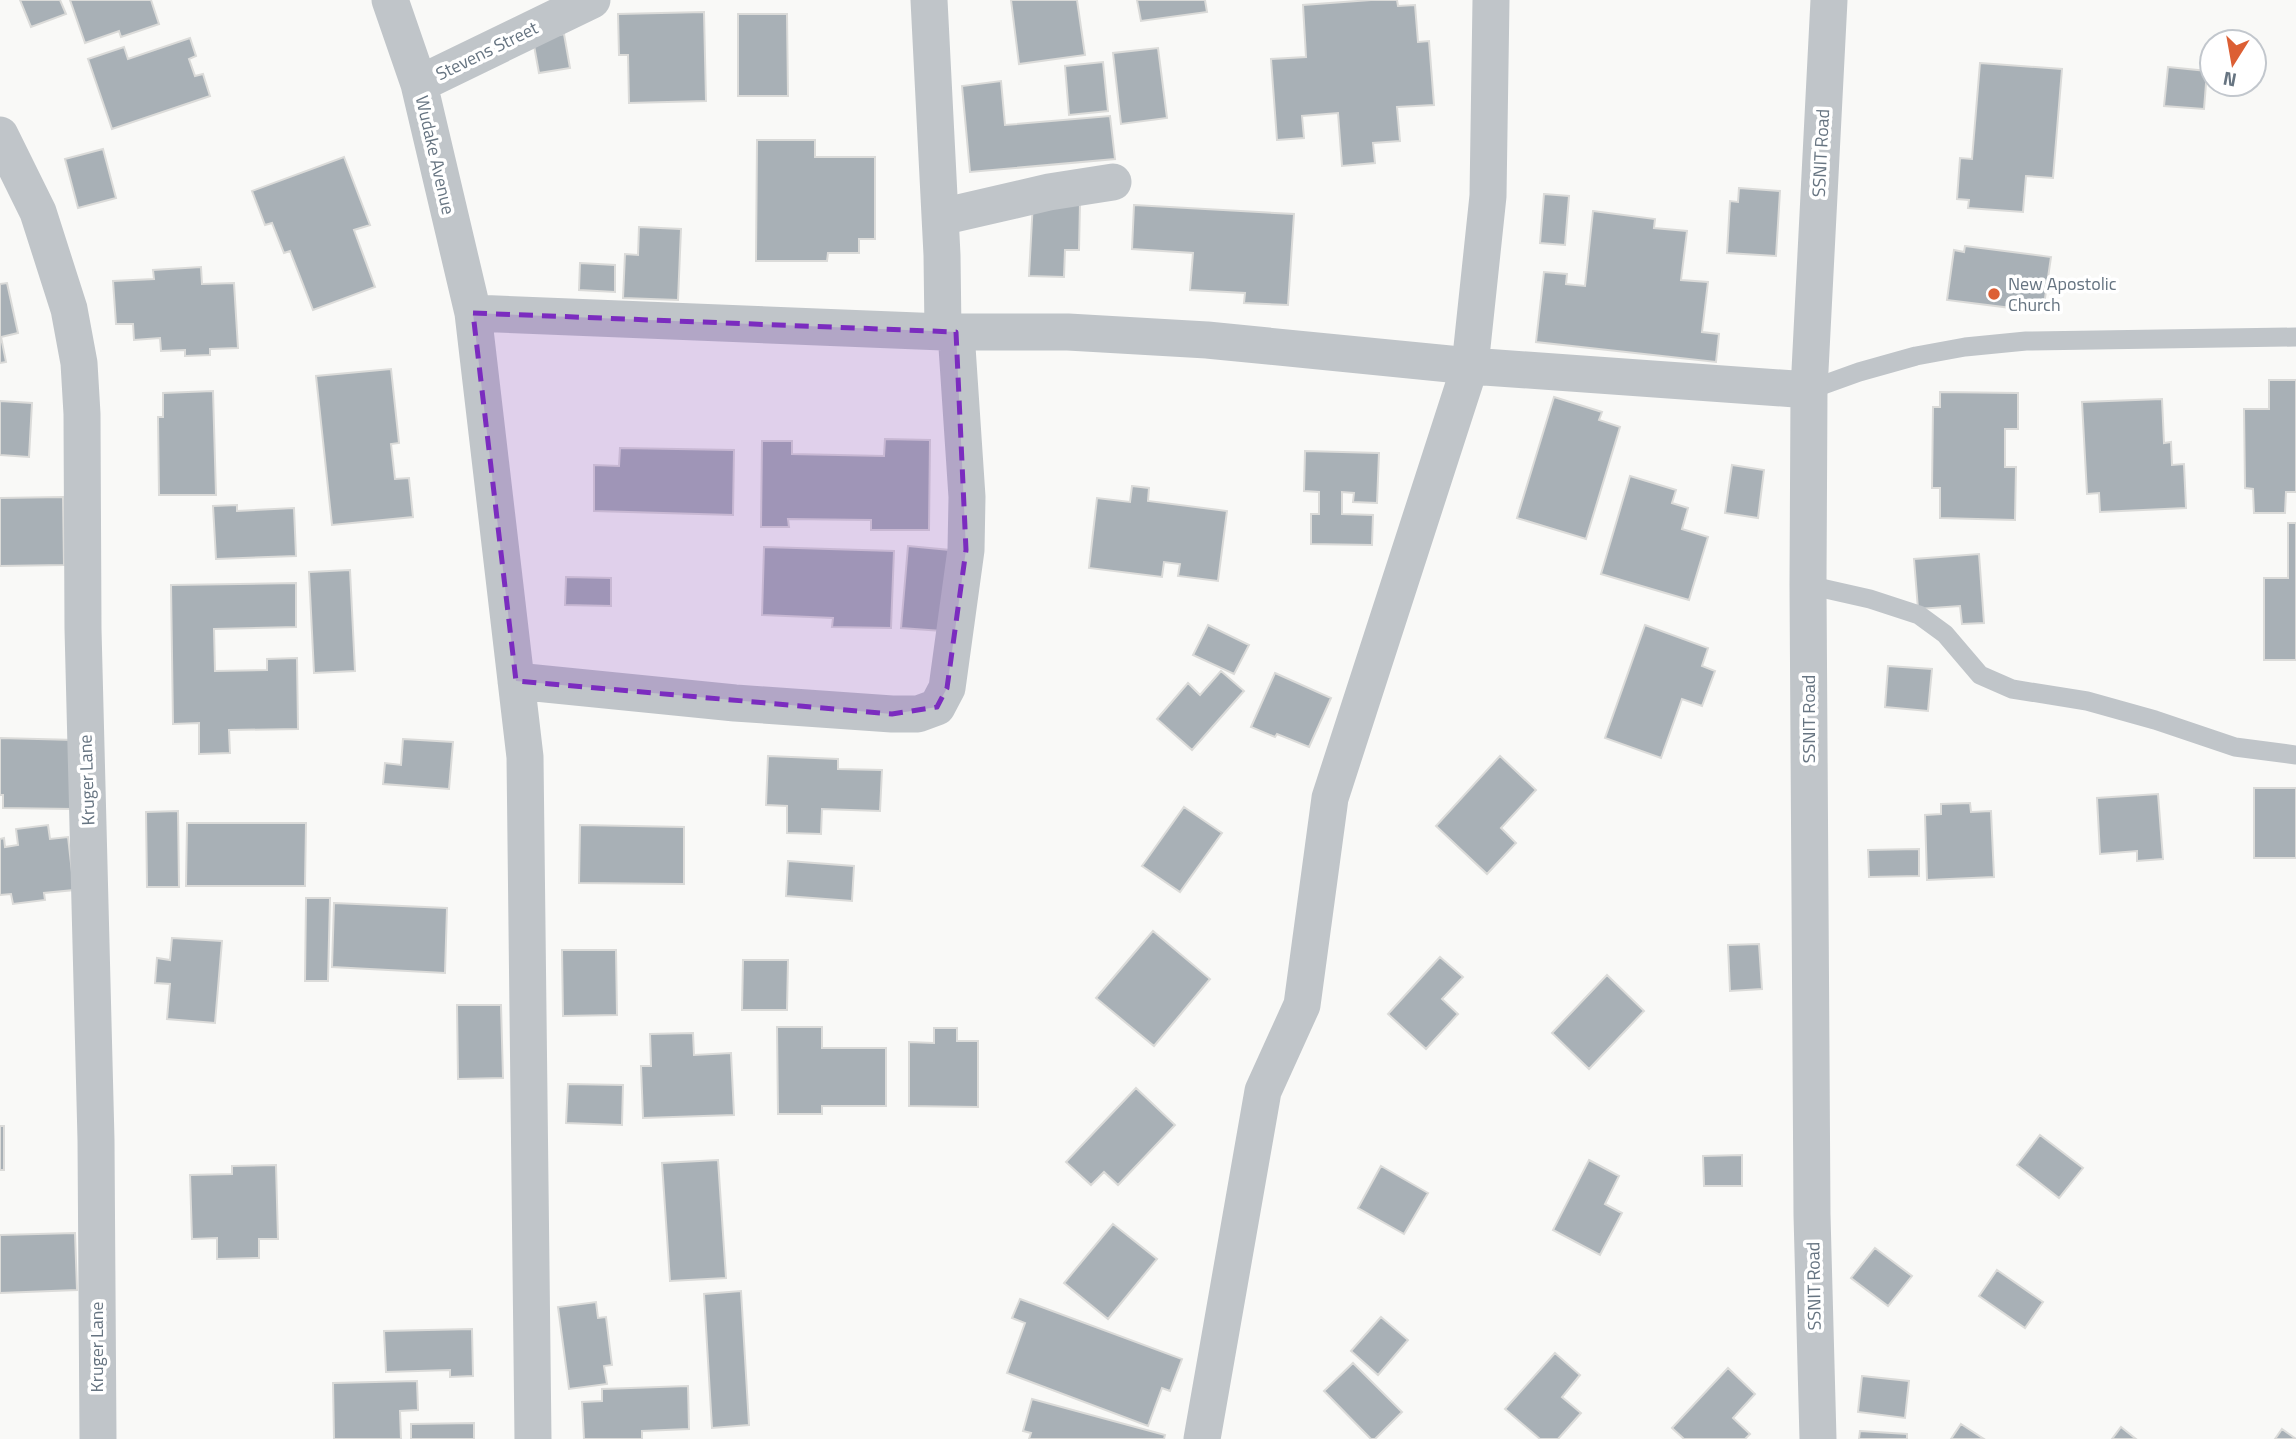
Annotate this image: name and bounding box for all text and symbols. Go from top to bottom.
street label: Stevens Street [431,14,543,87]
north arrow [2198,28,2268,98]
text: N [2220,65,2239,96]
street label: Wudake Avenue [409,93,462,217]
street label: SSNIT Road [1805,108,1836,198]
place label: New Apostolic Church [2008,270,2117,318]
marker: New Apostolic Church [1986,286,2002,302]
street label: SSNIT Road [1795,675,1822,763]
street label: Kruger Lane [71,734,102,826]
street label: SSNIT Road [1799,1242,1828,1330]
street label: Kruger Lane [83,1302,110,1392]

